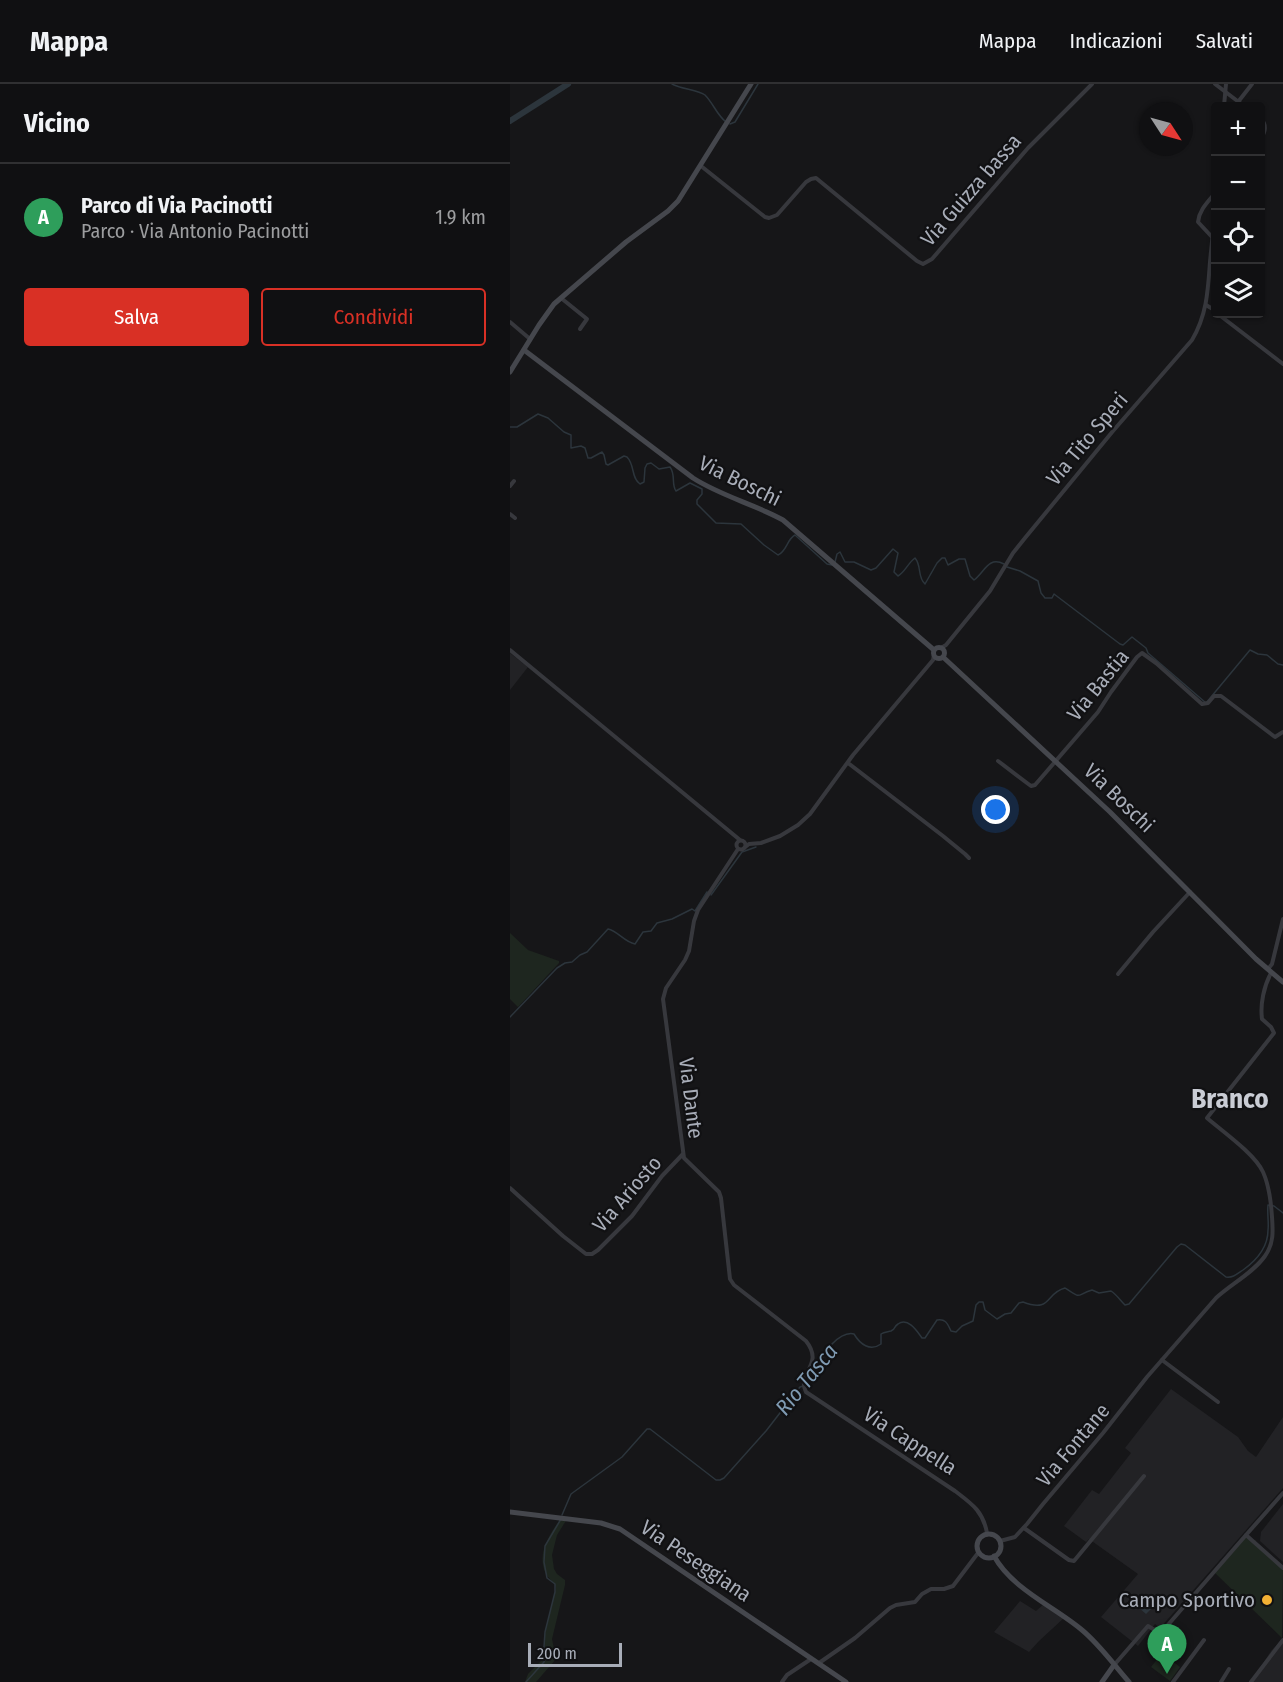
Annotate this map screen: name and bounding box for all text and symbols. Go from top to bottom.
text: Mappa [30,25,108,58]
text: Mappa [979,28,1036,54]
text: Indicazioni [1069,28,1163,54]
text: Salvati [1196,28,1253,54]
north arrow [1139,102,1193,156]
map controls [1211,102,1265,318]
button: + [1211,102,1265,156]
text: Vicino [24,108,90,139]
street label: Via Guizza bassa [915,129,1027,251]
button: − [1211,156,1265,210]
text: Parco di Via Pacinotti [81,192,272,219]
text: A [38,205,49,229]
text: 1.9 km [435,205,486,229]
button: locate [1211,210,1265,264]
text: Parco · Via Antonio Pacinotti [81,219,309,243]
button: layers [1211,264,1265,318]
button: Salva [24,288,249,346]
button: Condividi [261,288,486,346]
street label: Via Tito Speri [1041,387,1133,491]
street label: Via Boschi [695,450,785,512]
street label: Via Bastia [1061,644,1135,726]
street label: Via Boschi [1078,758,1160,838]
your location [981,795,1010,824]
street label: Via Dante [673,1056,709,1140]
district label: Branco [1191,1083,1269,1115]
street label: Via Ariosto [587,1151,667,1237]
water label: Rio Tasca [769,1338,843,1421]
street label: Via Fontane [1031,1398,1115,1492]
street label: Via Cappella [858,1401,962,1481]
street label: Via Peseggiana [636,1514,756,1608]
place label: Campo Sportivo [1119,1587,1255,1613]
marker: Campo Sportivo [1260,1593,1274,1607]
pin: A [1148,1624,1186,1674]
scale bar [528,1640,622,1668]
text: 200 m [537,1644,577,1663]

